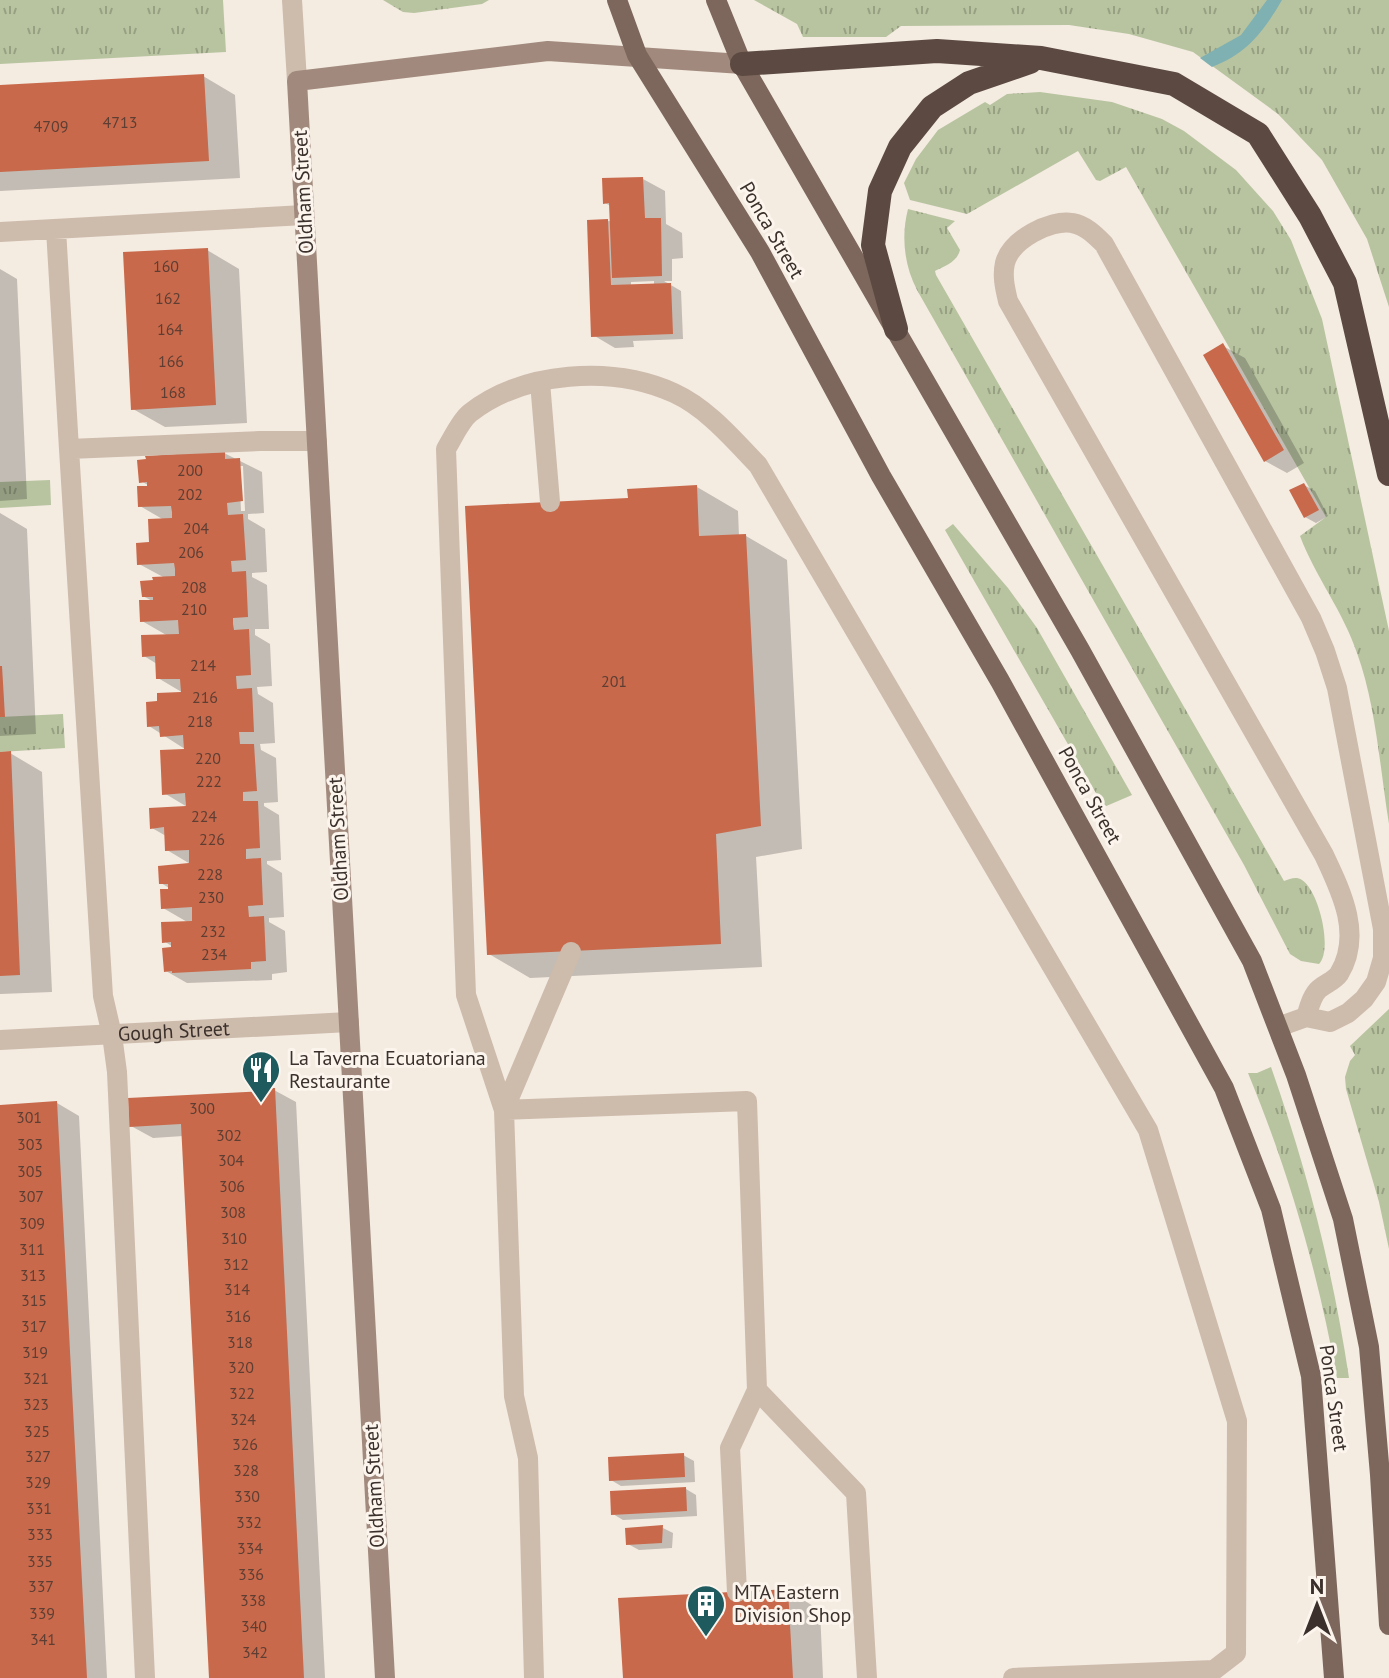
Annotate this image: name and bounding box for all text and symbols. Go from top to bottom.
house number: 4713 [103,112,137,132]
house number: 4709 [34,116,68,136]
street label: Oldham Street [287,129,319,255]
street label: Ponca Street [734,177,810,283]
house number: 160 [153,256,179,276]
house number: 162 [155,288,181,308]
house number: 164 [157,319,183,339]
house number: 166 [158,351,184,371]
house number: 168 [160,382,186,402]
house number: 200 [177,460,203,480]
house number: 202 [177,484,203,504]
house number: 204 [183,518,209,538]
house number: 206 [178,542,204,562]
house number: 208 [181,577,207,597]
house number: 210 [181,599,207,619]
house number: 214 [190,655,216,675]
house number: 201 [601,671,627,691]
house number: 216 [192,687,218,707]
house number: 218 [187,711,213,731]
street label: Ponca Street [1053,742,1128,848]
house number: 220 [195,748,221,768]
house number: 222 [196,771,222,791]
street label: Oldham Street [322,776,354,902]
house number: 224 [191,806,217,826]
house number: 226 [199,829,225,849]
house number: 228 [197,864,223,884]
house number: 230 [198,887,224,907]
house number: 232 [200,921,226,941]
house number: 234 [201,944,227,964]
street label: Gough Street [117,1015,231,1047]
place label: La Taverna Ecuatoriana Restaurante [289,1045,486,1094]
restaurant icon: La Taverna Ecuatoriana Restaurante [240,1049,282,1104]
house number: 300 [189,1098,215,1118]
house number: 301 [16,1107,42,1127]
house number: 302 [216,1125,242,1145]
house number: 303 [17,1134,43,1154]
house number: 304 [218,1150,244,1170]
house number: 305 [17,1161,43,1181]
house number: 306 [219,1176,245,1196]
house number: 307 [18,1186,44,1206]
house number: 308 [220,1202,246,1222]
house number: 309 [19,1213,45,1233]
house number: 310 [221,1228,247,1248]
house number: 311 [19,1239,45,1259]
house number: 312 [223,1254,249,1274]
house number: 313 [20,1265,46,1285]
house number: 314 [224,1279,250,1299]
house number: 315 [21,1290,47,1310]
house number: 316 [225,1306,251,1326]
house number: 317 [21,1316,47,1336]
house number: 318 [227,1332,253,1352]
house number: 319 [22,1342,48,1362]
street label: Ponca Street [1314,1343,1354,1453]
house number: 320 [228,1357,254,1377]
house number: 321 [23,1368,49,1388]
house number: 322 [229,1383,255,1403]
house number: 323 [23,1394,49,1414]
house number: 324 [230,1409,256,1429]
house number: 325 [24,1421,50,1441]
street label: Oldham Street [358,1423,390,1549]
house number: 326 [232,1434,258,1454]
house number: 327 [25,1446,51,1466]
house number: 328 [233,1460,259,1480]
house number: 329 [25,1472,51,1492]
house number: 330 [234,1486,260,1506]
house number: 331 [26,1498,52,1518]
house number: 332 [236,1512,262,1532]
house number: 333 [27,1524,53,1544]
house number: 334 [237,1538,263,1558]
house number: 335 [27,1551,53,1571]
house number: 336 [238,1564,264,1584]
north arrow [1277,1566,1357,1646]
text: N [1310,1572,1324,1600]
house number: 337 [28,1576,54,1596]
place label: MTA Eastern Division Shop [734,1579,851,1628]
building icon: MTA Eastern Division Shop [685,1583,727,1638]
house number: 338 [240,1590,266,1610]
house number: 339 [29,1603,55,1623]
house number: 340 [241,1616,267,1636]
house number: 341 [30,1629,56,1649]
house number: 342 [242,1642,268,1662]

